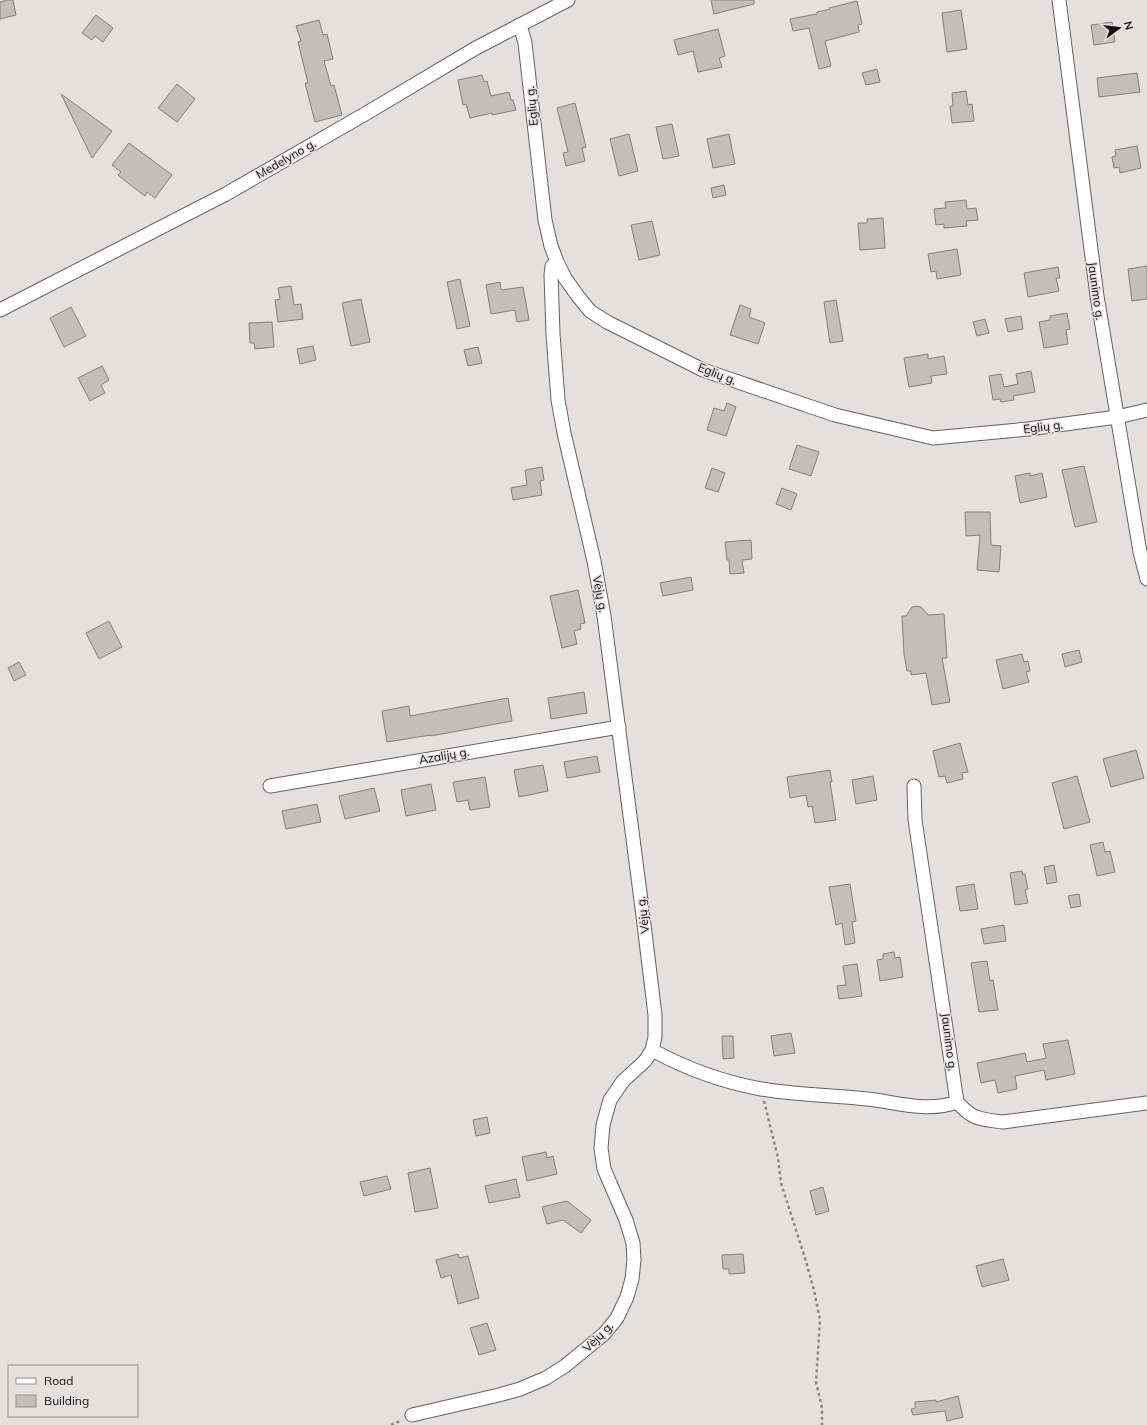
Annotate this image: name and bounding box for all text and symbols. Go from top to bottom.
north arrow [1099,8,1139,48]
text: N [1121,20,1136,31]
street label: Eglių g. [522,85,541,127]
street label: Medelyno g. [253,135,318,182]
street label: Jaunimo g. [1085,261,1108,321]
street label: Eglių g. [696,359,739,388]
street label: Eglių g. [1022,417,1064,436]
street label: Vėjų g. [590,574,611,614]
street label: Azalijų g. [418,744,470,767]
street label: Vėjų g. [633,896,652,934]
street label: Jaunimo g. [938,1012,961,1072]
street label: Vėjų g. [579,1318,616,1355]
legend [8,1365,138,1417]
text: Road [44,1373,73,1388]
text: Building [44,1393,89,1408]

